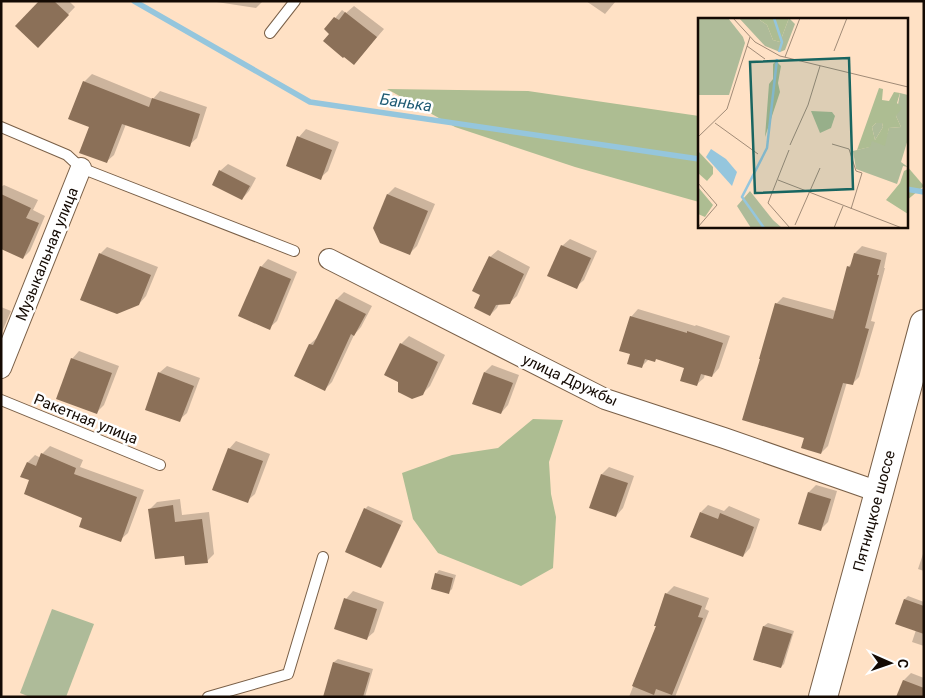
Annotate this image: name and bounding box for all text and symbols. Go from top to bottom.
inset map [698,18,908,228]
water label: Банька [379,89,433,116]
street label: Музыкальная улица [12,185,82,323]
street label: улица Дружбы [519,350,621,410]
street label: Ракетная улица [31,390,141,448]
street label: Пятницкое шоссе [849,448,899,574]
north arrow [865,638,915,688]
text: С [895,659,911,668]

